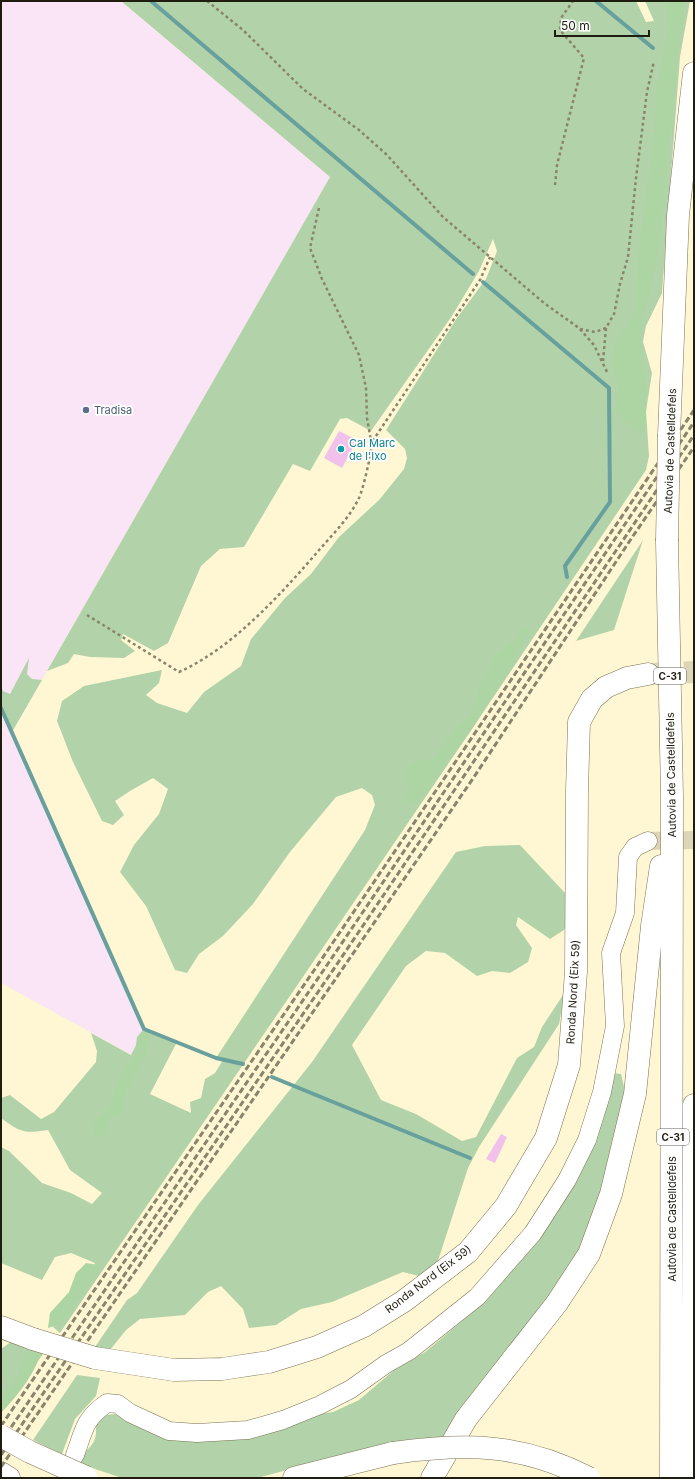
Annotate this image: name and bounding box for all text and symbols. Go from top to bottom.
scale bar [555,12,649,38]
text: 50 m [561,18,590,33]
street label: Autovia de Castelldefels [661,388,679,514]
place label: Tradisa [94,403,132,417]
marker: Tradisa [81,405,91,415]
place label: Cal Marc de l'Ixo [349,436,395,463]
marker: Cal Marc de l'Ixo [336,444,346,454]
road number: C-31 [654,668,686,684]
street label: Autovia de Castelldefels [663,712,679,838]
street label: Ronda Nord (Eix 59) [563,939,583,1045]
road number: C-31 [657,1129,689,1145]
street label: Autovia de Castelldefels [665,1156,679,1282]
street label: Ronda Nord (Eix 59) [382,1242,474,1316]

